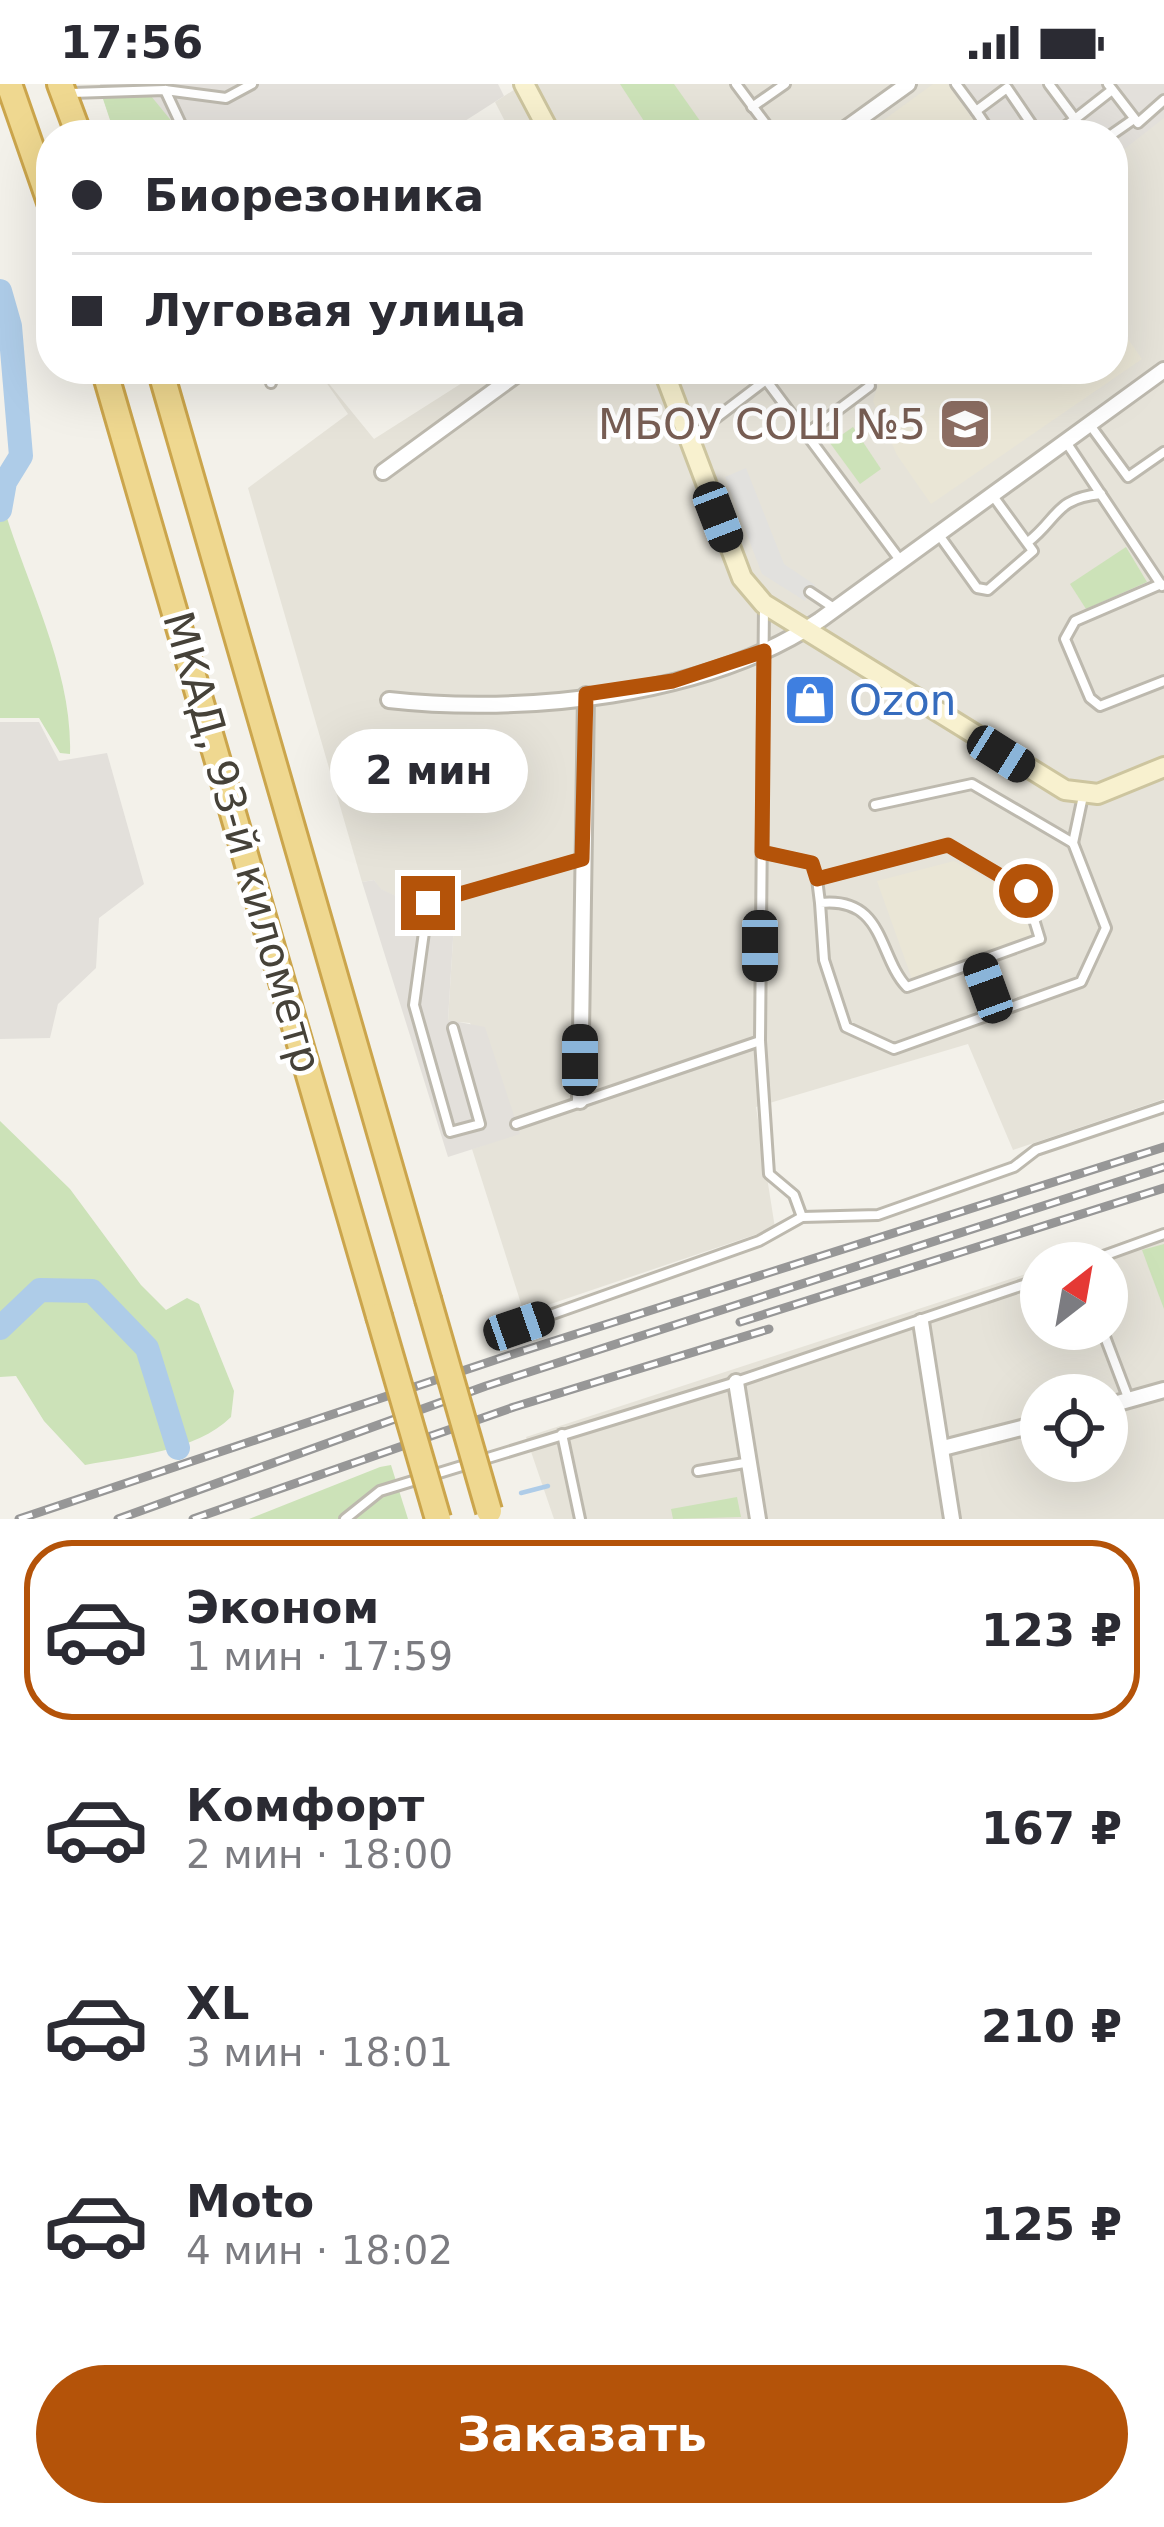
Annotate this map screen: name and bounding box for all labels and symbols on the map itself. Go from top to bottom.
school or university icon: МБОУ СОШ №5 [937,396,993,452]
place label: МБОУ СОШ №5 [598,400,926,449]
car [688,477,748,557]
street label: МКАД, 93-й километр [153,606,332,1078]
shop icon: Ozon [782,672,838,728]
place label: Ozon [849,676,956,725]
car [961,720,1041,788]
callout: 2 мин [329,729,527,813]
route start [999,864,1053,918]
route end [401,876,455,930]
car [742,910,778,982]
car [959,948,1017,1028]
car [562,1024,598,1096]
north arrow [1020,1242,1128,1350]
car [479,1297,559,1355]

